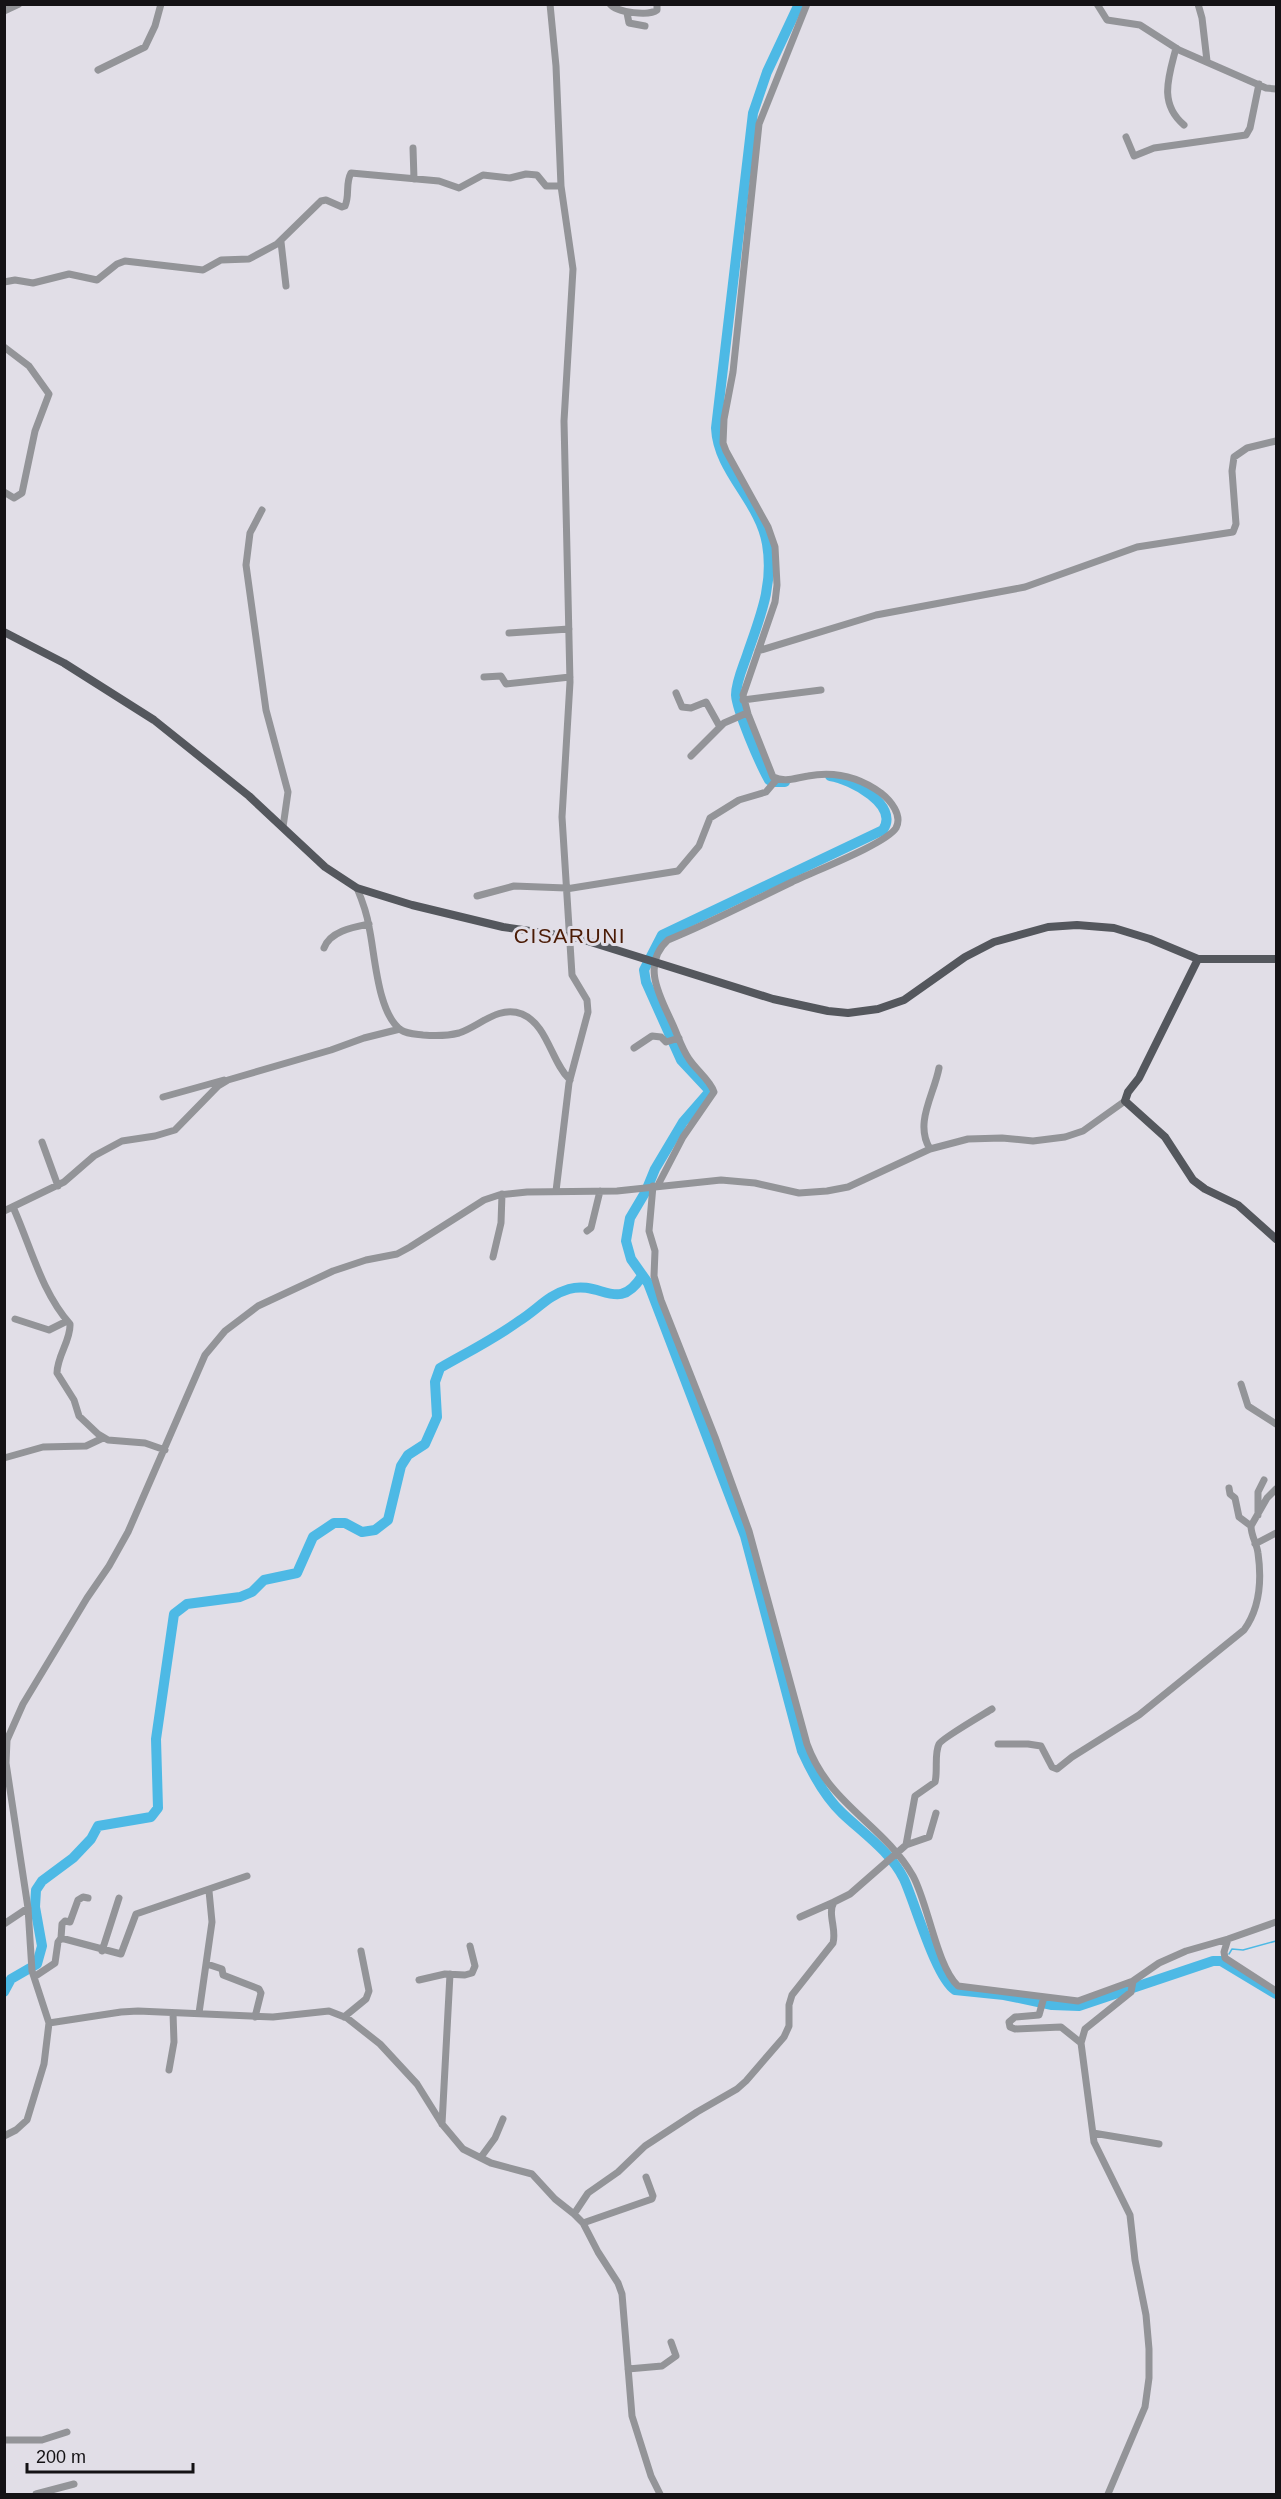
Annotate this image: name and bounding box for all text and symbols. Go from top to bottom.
district label: CISARUNI [514,924,626,947]
scale bar [27,2436,194,2474]
text: 200 m [36,2447,86,2467]

